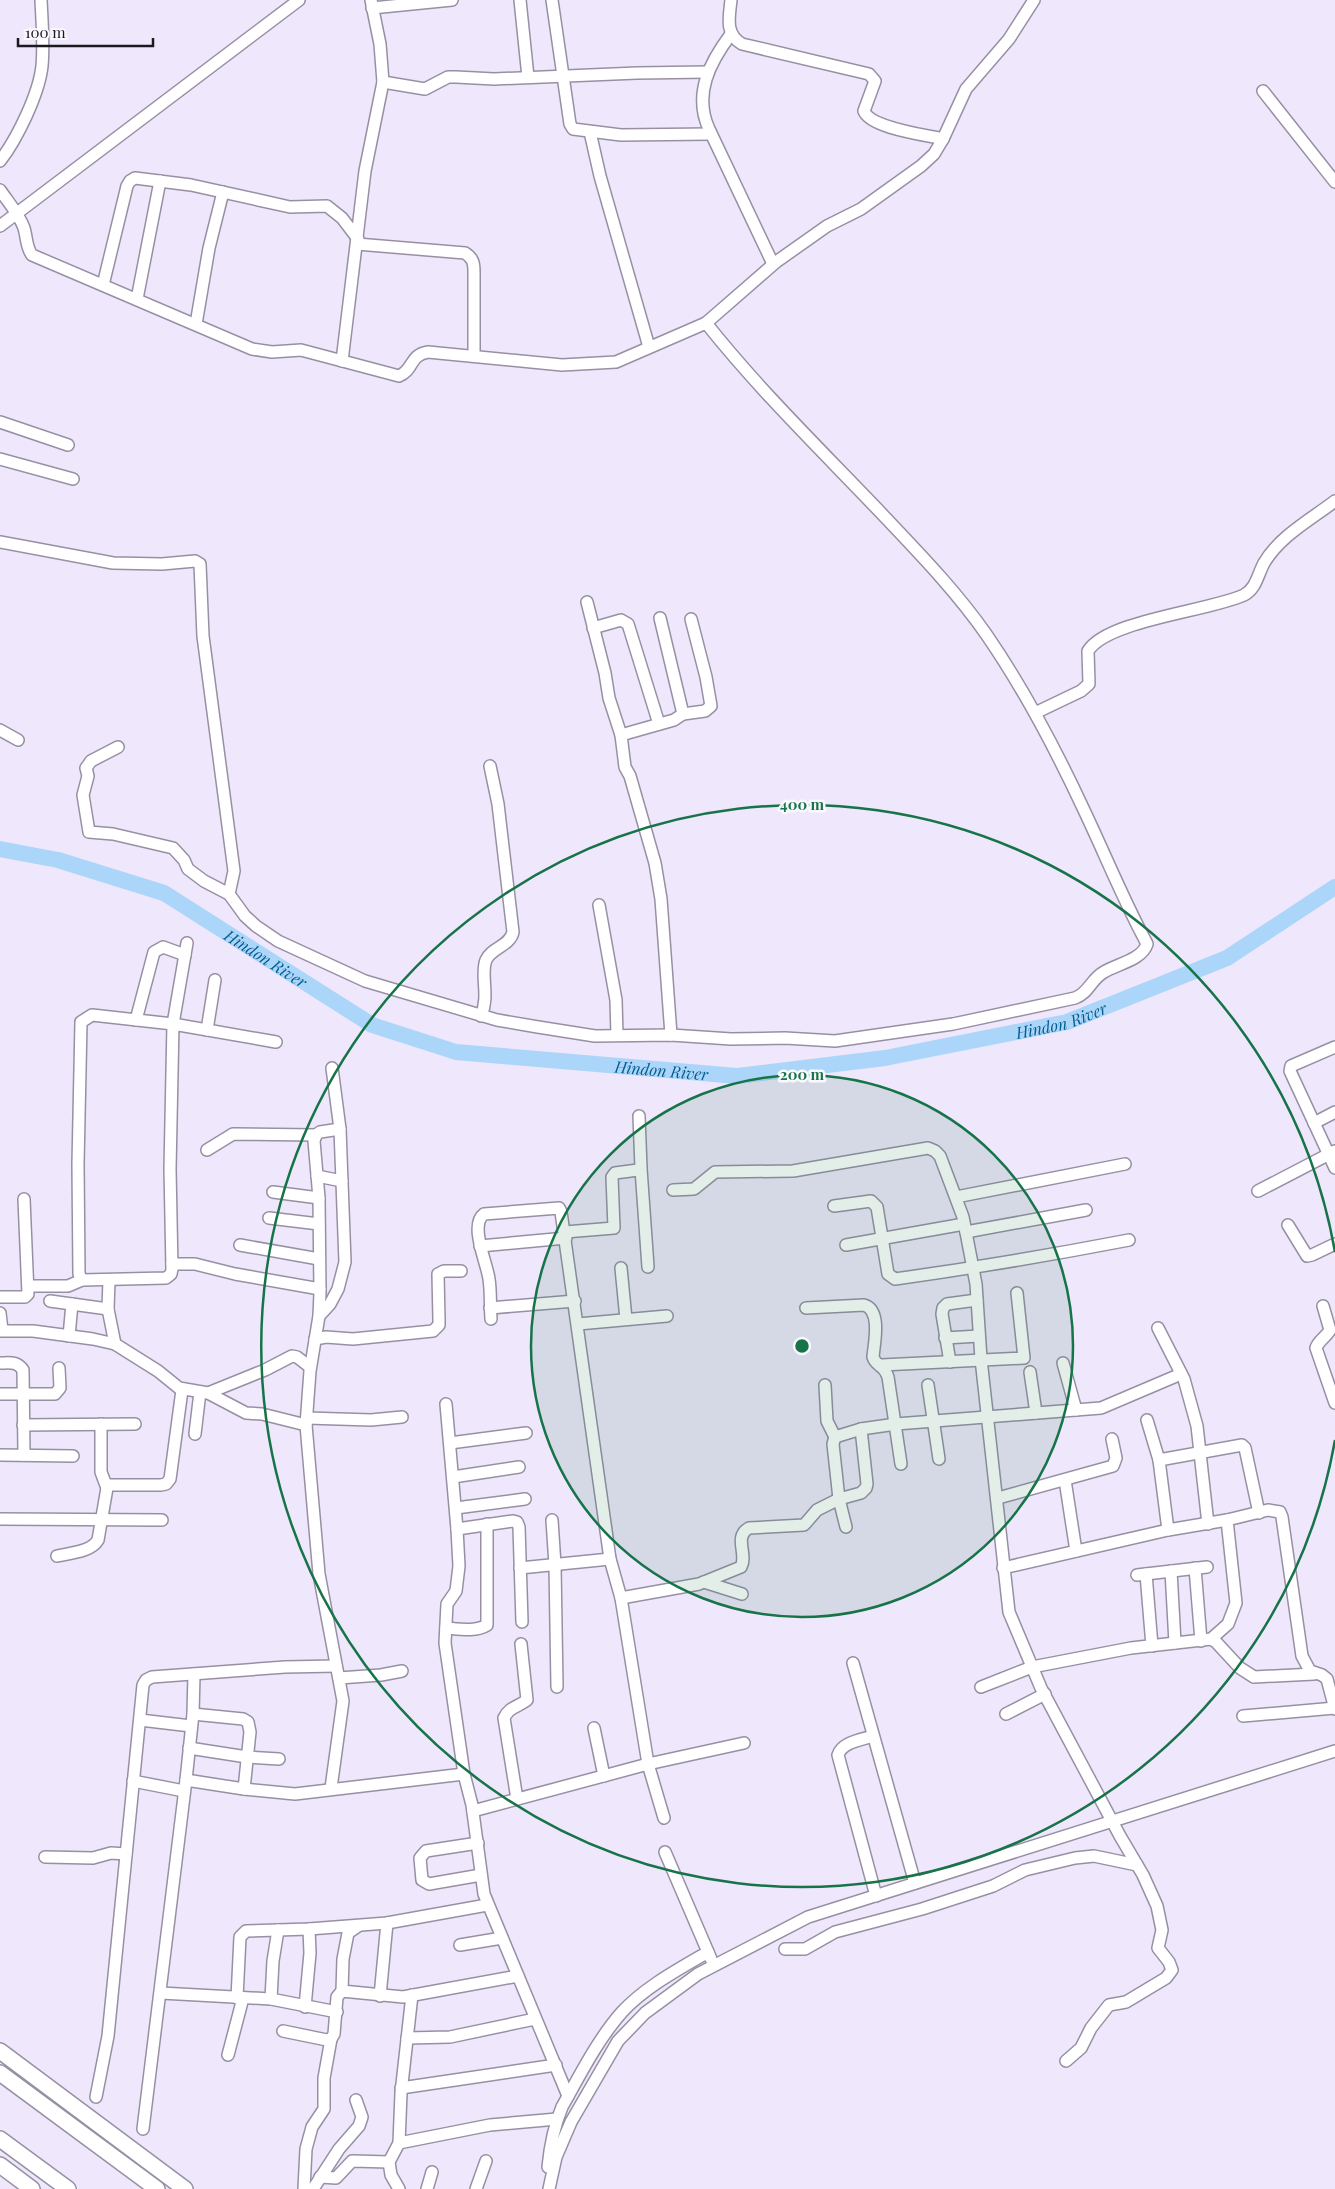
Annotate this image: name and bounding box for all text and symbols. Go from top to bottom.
scale bar [18,15,152,47]
text: 100 m [25,22,66,42]
text: 400 m [780,794,825,814]
water label: Hindon River [220,923,312,992]
water label: Hindon River [1013,996,1111,1043]
water label: Hindon River [613,1055,710,1084]
text: 200 m [780,1064,825,1084]
centre of rings [793,1337,811,1355]

